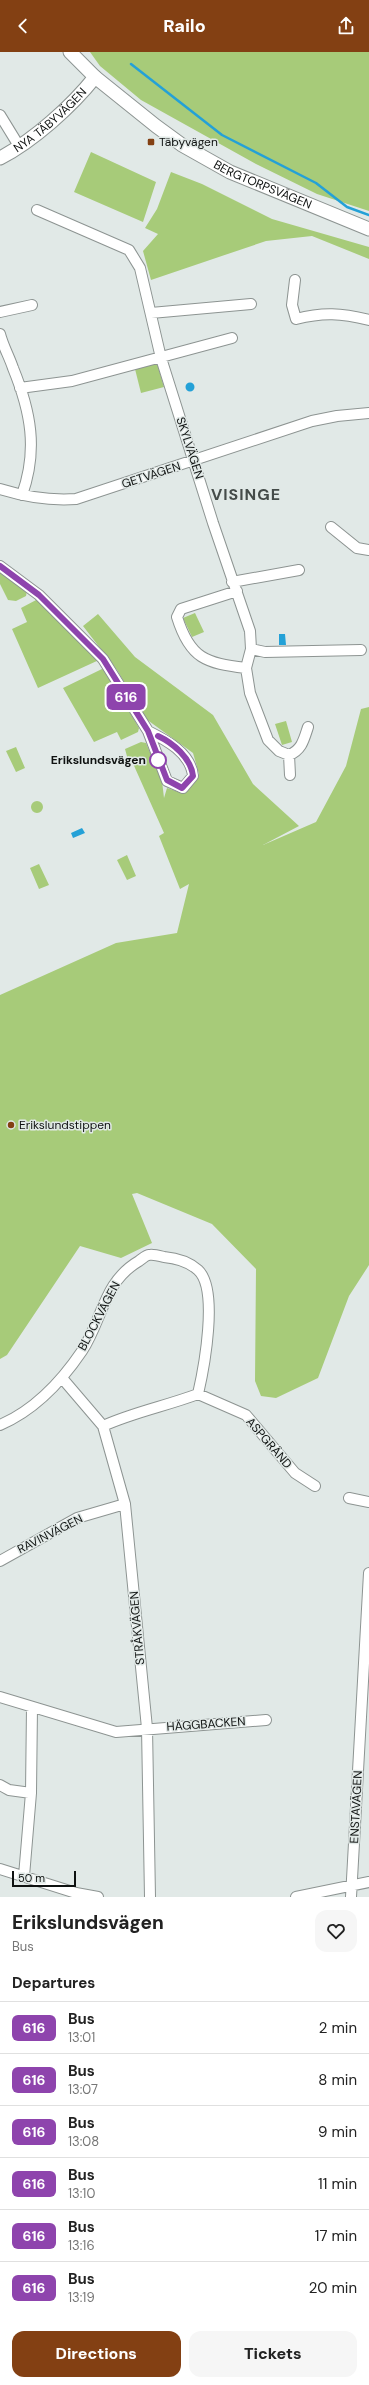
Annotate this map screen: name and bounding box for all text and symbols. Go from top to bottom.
text: Railo [163,14,206,38]
icon: back [12,15,34,37]
icon: share [335,15,357,37]
street label: NYA TÄBYVÄGEN [10,84,90,156]
place label: Täbyvägen [159,134,218,150]
marker: Täbyvägen [146,137,156,147]
street label: BERGTORPSVÄGEN [211,156,314,213]
street label: SKYLVÄGEN [172,415,208,481]
street label: GETVÄGEN [119,458,183,492]
district label: VISINGE [211,484,281,505]
line badge: 616 [103,684,149,710]
text: 616 [115,688,137,706]
marker: Erikslundsvägen [149,751,167,769]
place label: Erikslundsvägen [51,752,146,768]
place label: Erikslundstippen [19,1117,111,1133]
marker: Erikslundstippen [6,1120,16,1130]
street label: BLOCKVÄGEN [74,1279,124,1353]
street label: ASPGRÄND [242,1414,296,1472]
street label: RAVINVÄGEN [14,1511,86,1557]
street label: STRÅKVÄGEN [126,1590,148,1666]
street label: HÄGGBACKEN [166,1713,246,1735]
street label: ENSTAVÄGEN [346,1770,366,1844]
scale bar [12,1869,76,1888]
text: 50 m [18,1871,45,1885]
text: Erikslundsvägen [12,1910,164,1935]
button: heart [315,1910,357,1952]
text: Bus [12,1938,34,1955]
text: Departures [12,1973,95,1993]
text: Bus [68,2009,95,2029]
text: 2 min [319,2018,357,2038]
text: 616 [23,2019,45,2037]
text: 13:01 [68,2029,95,2046]
text: Bus [68,2061,95,2081]
text: 8 min [318,2070,357,2090]
text: 616 [23,2071,45,2089]
text: 13:07 [68,2081,98,2098]
text: Bus [68,2113,95,2133]
text: 9 min [318,2122,357,2142]
text: 616 [23,2123,45,2141]
text: 13:08 [68,2133,99,2150]
text: Bus [68,2165,95,2185]
text: 11 min [318,2174,357,2194]
text: 616 [23,2175,45,2193]
text: 13:10 [68,2185,95,2202]
text: Bus [68,2217,95,2237]
text: 17 min [315,2226,357,2246]
text: 616 [23,2227,45,2245]
text: 13:16 [68,2237,95,2254]
text: Bus [68,2269,95,2289]
text: 20 min [309,2278,357,2298]
text: 616 [23,2279,45,2297]
text: 13:19 [68,2289,95,2306]
button: Directions [12,2331,181,2377]
button: Tickets [189,2331,357,2377]

